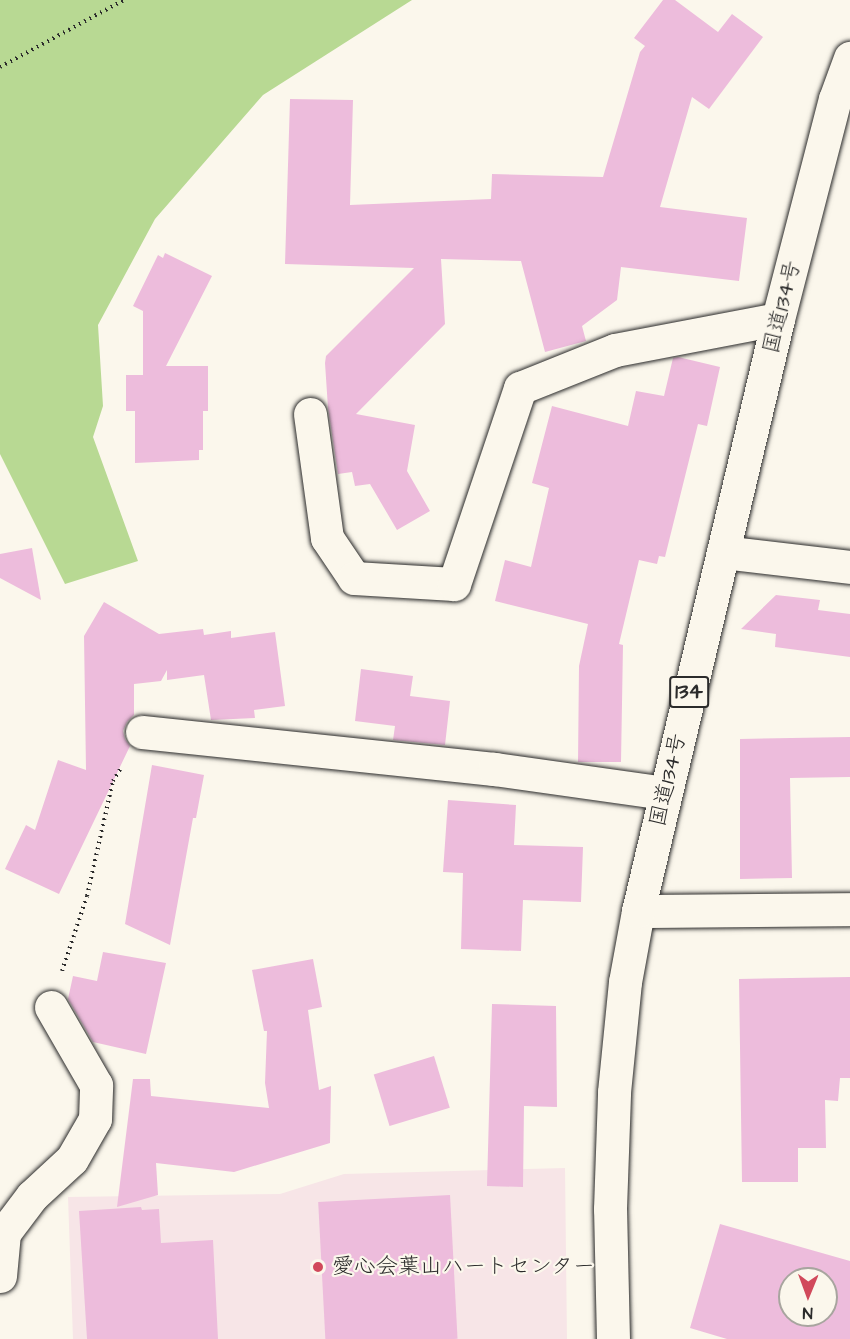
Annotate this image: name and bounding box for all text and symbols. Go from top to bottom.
street label: 国道134号 [758,258,806,356]
road number: 134 [668,674,710,710]
street label: 国道134号 [644,731,692,829]
place label: 愛心会葉山ハートセンター [332,1254,596,1280]
marker: 愛心会葉山ハートセンター [309,1258,327,1276]
north arrow [778,1267,838,1327]
text: N [803,1302,813,1324]

